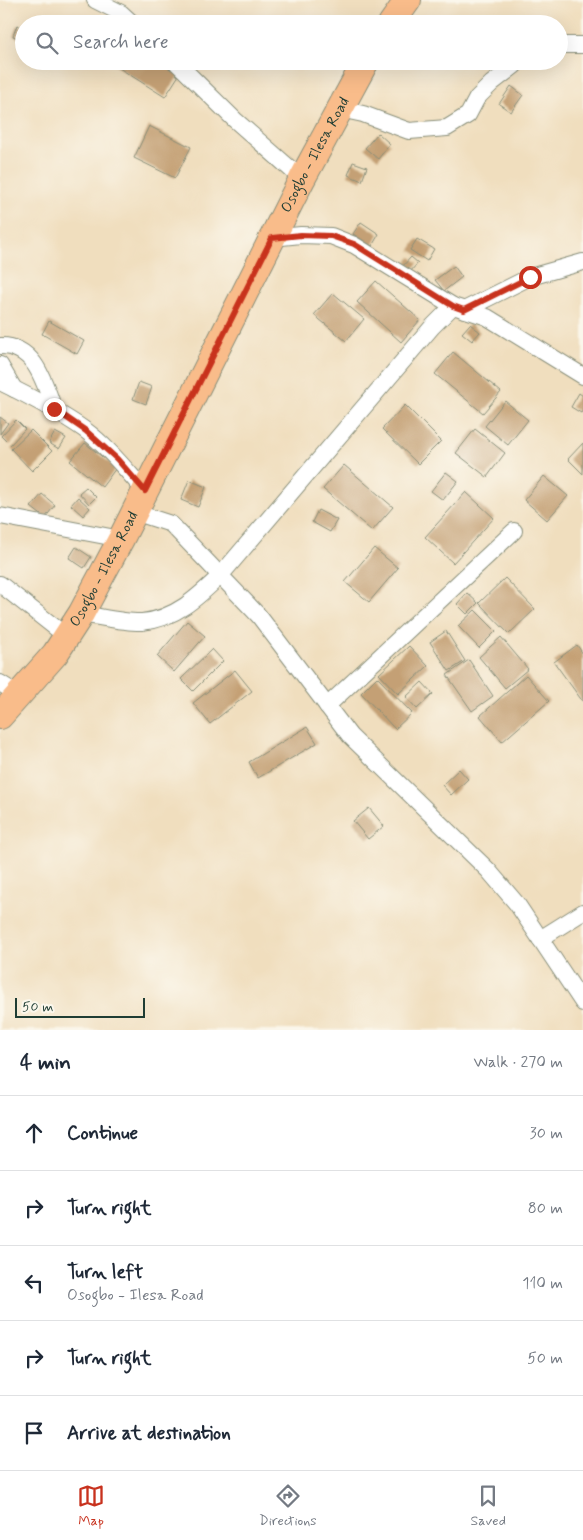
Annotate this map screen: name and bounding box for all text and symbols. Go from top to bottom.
search box [15,15,568,70]
icon: search [33,29,61,57]
text: Search here [73,30,169,55]
street label: Osogbo - Ilesa Road [277,94,355,216]
route start [519,266,542,289]
route end [43,398,66,421]
street label: Osogbo - Ilesa Road [65,508,143,631]
scale bar [15,995,145,1018]
text: 50 m [22,998,53,1016]
text: 4 min [20,1049,71,1077]
text: Walk · 270 m [474,1052,563,1073]
icon: ahead [20,1119,48,1147]
text: Continue [67,1121,138,1146]
text: 30 m [530,1123,563,1144]
icon: right [20,1194,48,1222]
text: Turn right [67,1196,151,1221]
text: 80 m [528,1198,563,1219]
text: Turn left [67,1260,143,1285]
icon: left [20,1269,48,1297]
text: 110 m [522,1273,563,1294]
text: Osogbo - Ilesa Road [67,1285,204,1306]
icon: right [20,1344,48,1372]
text: Turn right [67,1346,151,1371]
text: 50 m [527,1348,563,1369]
icon: arrive [20,1419,48,1447]
text: Arrive at destination [67,1421,231,1446]
tab: Map [77,1482,105,1530]
tab: Directions [259,1482,317,1530]
tab: Saved [471,1482,506,1530]

